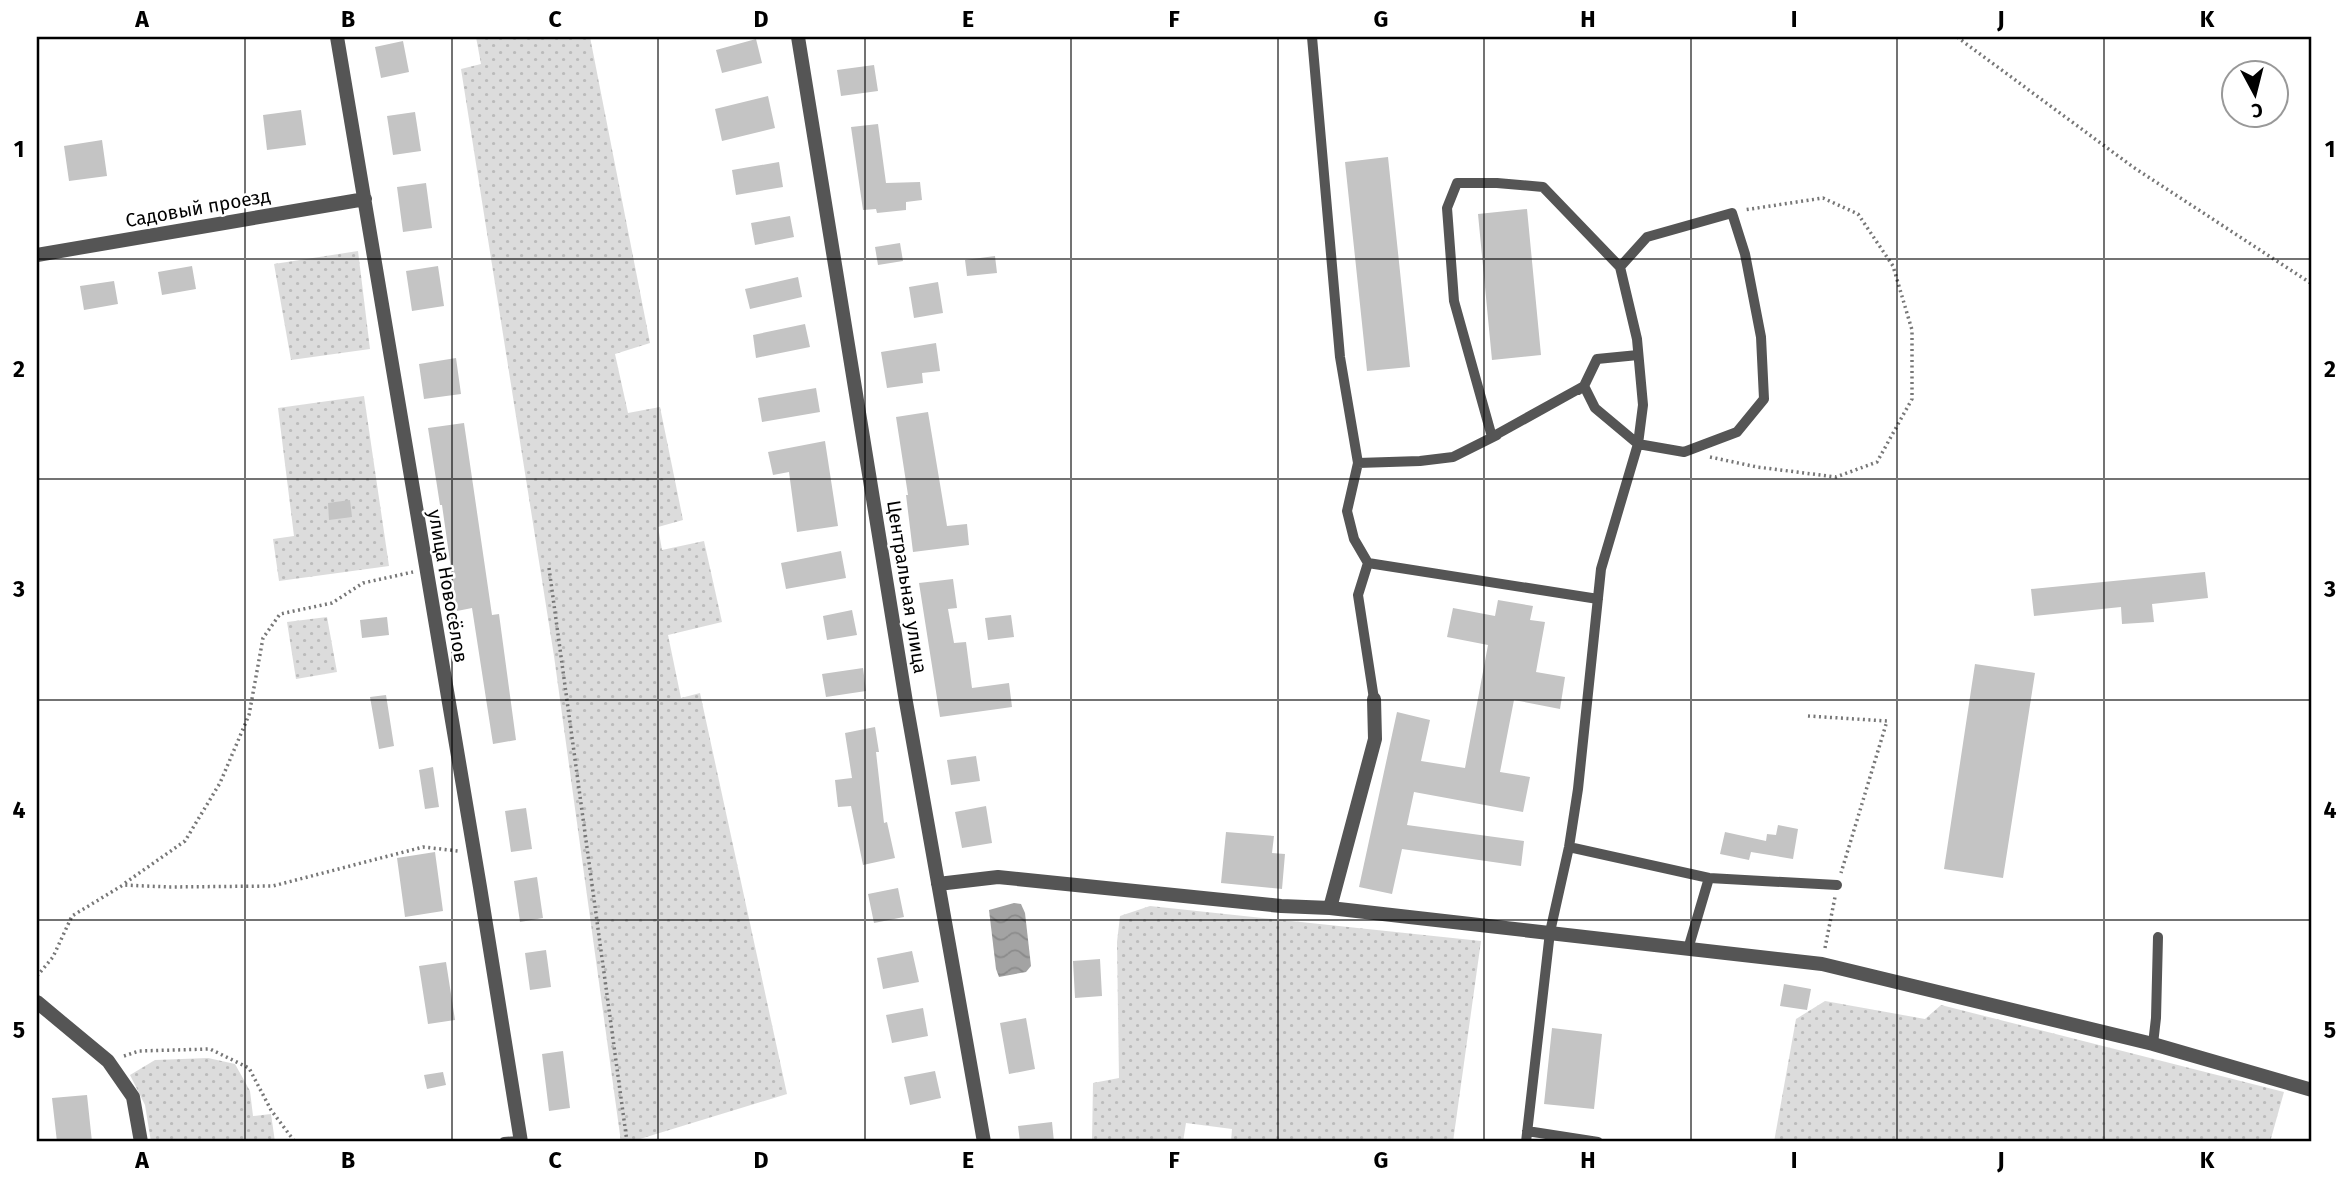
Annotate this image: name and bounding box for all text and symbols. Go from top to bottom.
text: A [134,5,149,33]
text: B [341,5,355,33]
text: C [548,5,562,33]
text: D [754,5,769,33]
text: E [962,5,974,33]
text: F [1168,5,1180,33]
text: G [1374,5,1388,33]
text: H [1580,5,1596,33]
text: I [1791,5,1797,33]
text: J [1996,5,2005,33]
text: K [2200,5,2215,33]
north arrow [2220,60,2290,130]
text: С [2250,98,2264,122]
text: 1 [14,135,24,163]
text: 1 [2325,135,2335,163]
street label: Садовый проезд [124,184,272,232]
text: 2 [13,355,25,383]
text: 2 [2324,355,2336,383]
street label: Центральная улица [882,499,932,675]
street label: улица Новосёлов [423,508,473,664]
text: 3 [12,575,25,603]
text: 3 [2323,575,2336,603]
text: 4 [13,796,26,824]
text: 4 [2324,796,2337,824]
text: 5 [13,1016,25,1044]
text: 5 [2324,1016,2336,1044]
text: A [134,1146,149,1174]
text: B [341,1146,355,1174]
text: C [548,1146,562,1174]
text: D [754,1146,769,1174]
text: E [962,1146,974,1174]
text: F [1168,1146,1180,1174]
text: G [1374,1146,1388,1174]
text: H [1580,1146,1596,1174]
text: I [1791,1146,1797,1174]
text: J [1996,1146,2005,1174]
text: K [2200,1146,2215,1174]

